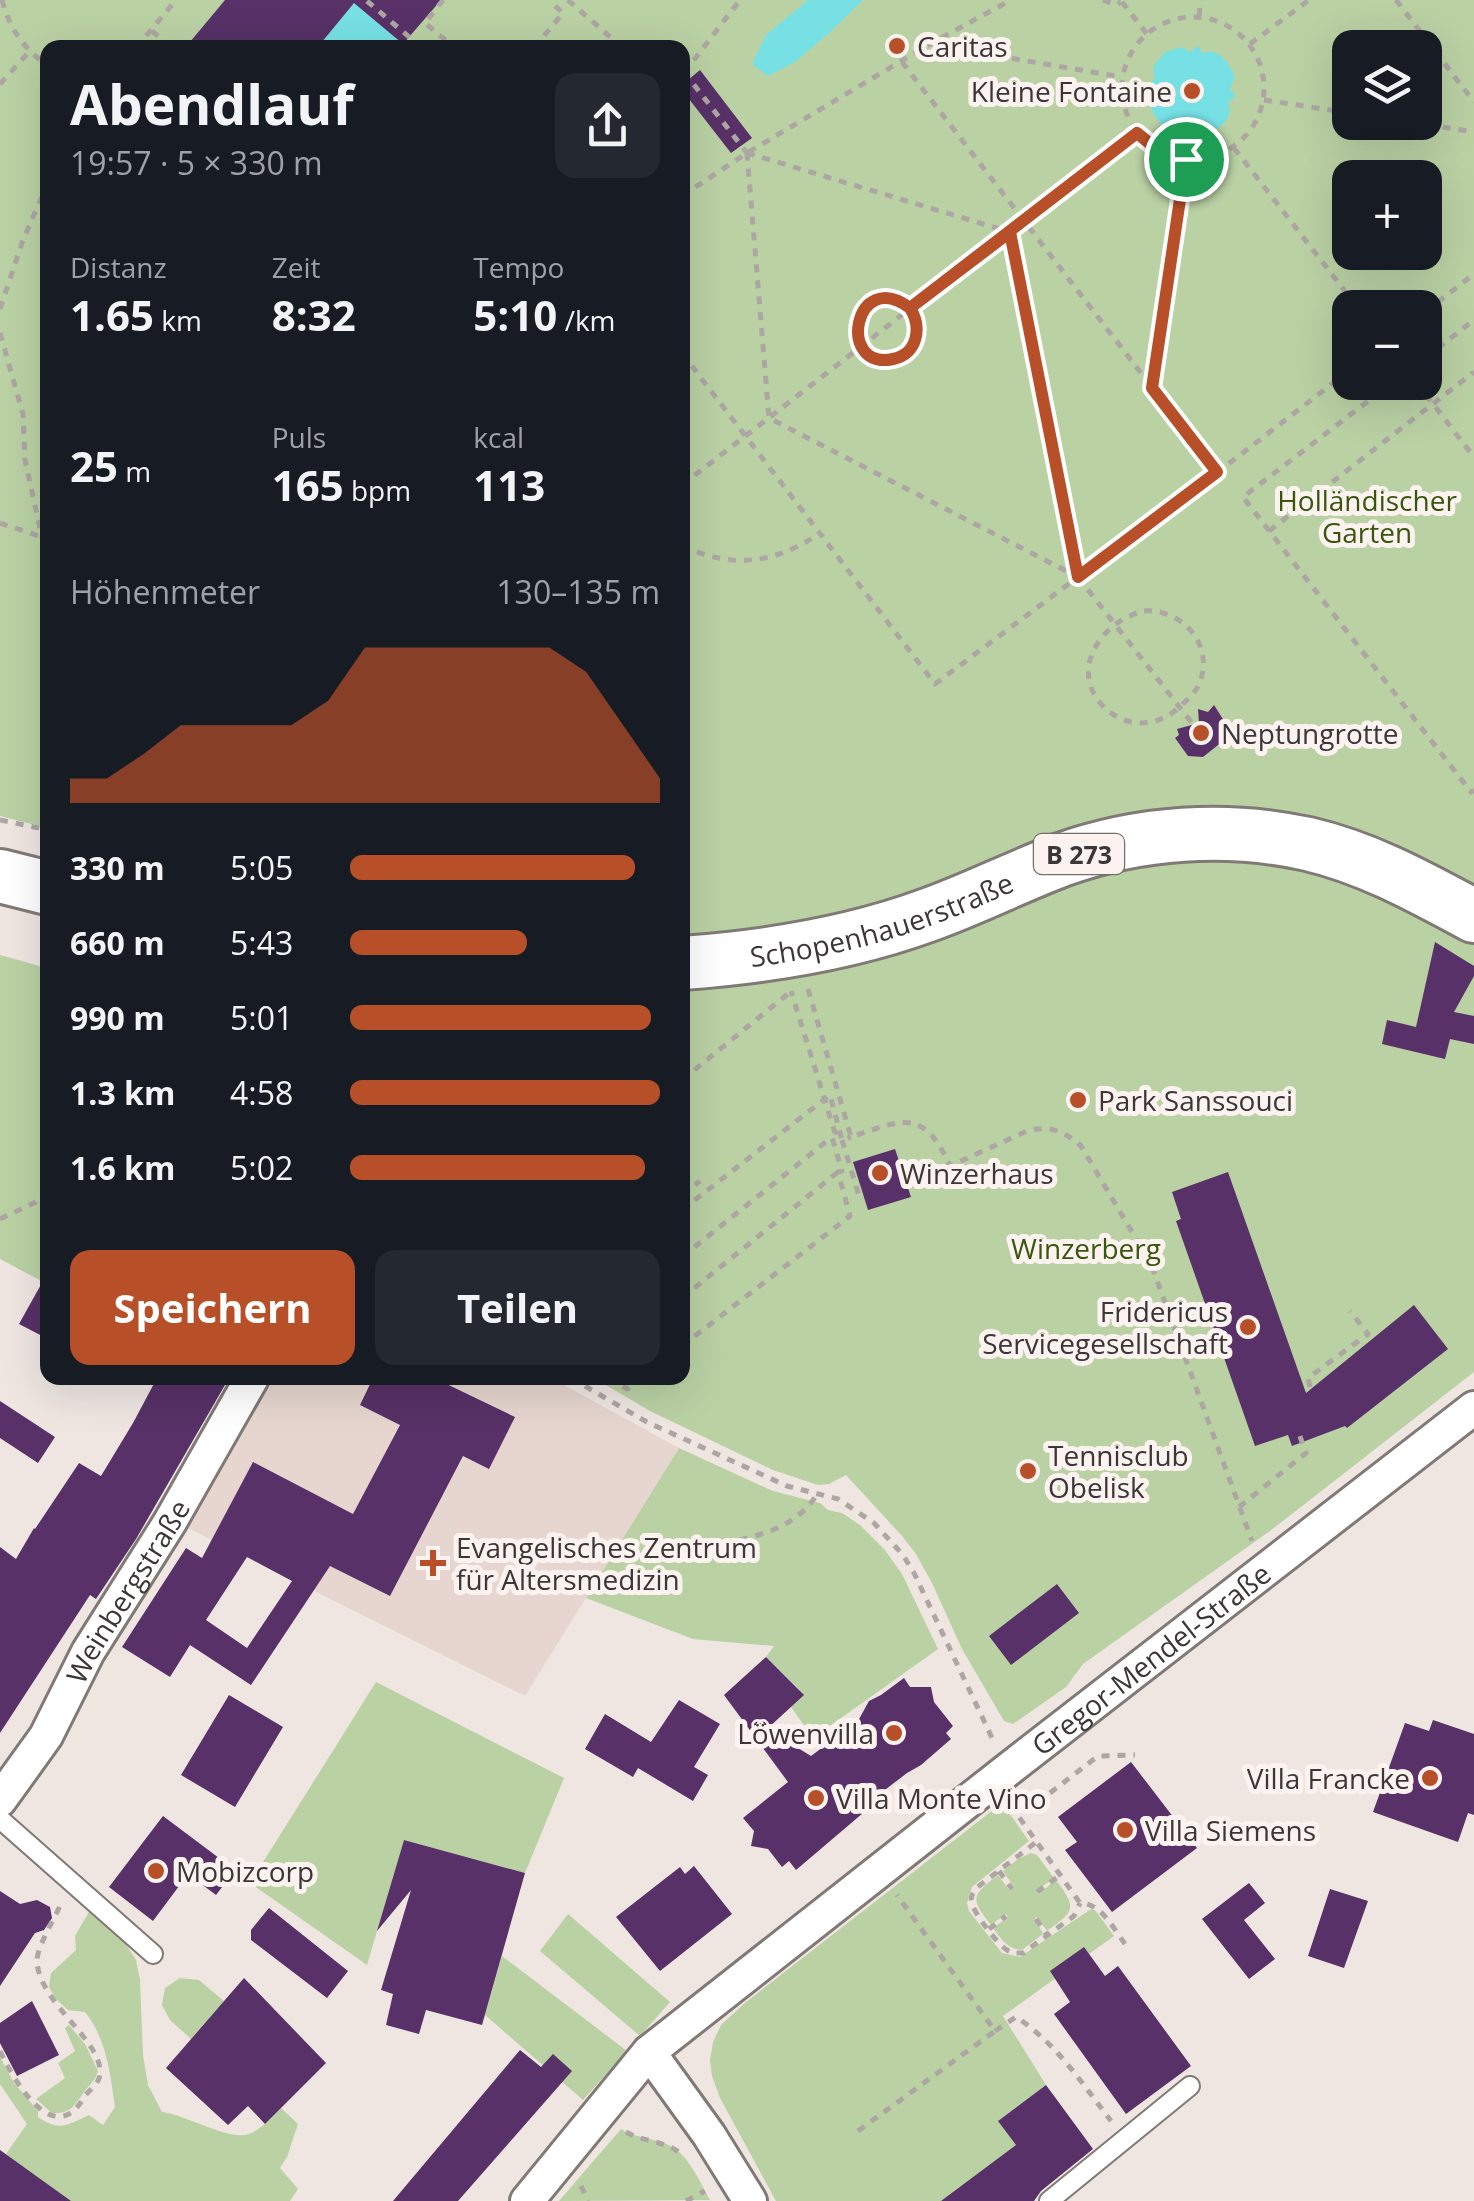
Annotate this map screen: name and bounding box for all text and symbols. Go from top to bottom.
place label: Caritas [917,27,1008,65]
map controls [1332,30,1442,400]
button: layers [1332,30,1442,140]
marker: Caritas [886,35,908,57]
text: Abendlauf [70,66,354,141]
place label: Kleine Fontaine [971,72,1172,110]
button: share [555,73,660,178]
marker: Kleine Fontaine [1181,80,1203,102]
pin [1144,117,1229,202]
icon: arrive [1159,132,1214,187]
text: 19:57 · 5 × 330 m [70,141,323,184]
button: + [1332,160,1442,270]
text: Distanz [70,248,167,286]
text: Zeit [272,248,320,286]
text: Tempo [473,248,564,286]
text: 1.65 [70,286,154,343]
text: 8:32 [272,286,356,343]
text: 5:10 [473,286,557,343]
button: − [1332,290,1442,400]
text: km [154,301,202,339]
text: /km [557,301,616,339]
text: Puls [272,418,326,456]
text: kcal [473,418,524,456]
text: 25 [70,437,118,494]
text: m [118,452,151,490]
text: 165 [272,456,344,513]
text: 113 [473,456,545,513]
text: bpm [344,471,411,509]
park label: Holländischer Garten [1277,481,1457,551]
text: Höhenmeter [70,570,260,613]
text: 130–135 m [496,570,660,613]
place label: Neptungrotte [1221,714,1398,752]
marker: Neptungrotte [1190,722,1212,744]
road number: B 273 [1034,834,1124,874]
text: 330 m [70,846,165,889]
text: 5:05 [230,846,293,889]
street label: Schopenhauerstraße [747,863,1019,975]
text: 660 m [70,921,165,964]
text: 5:43 [230,921,293,964]
text: 990 m [70,996,165,1039]
text: 5:01 [230,996,293,1039]
text: 1.3 km [70,1071,175,1114]
text: 4:58 [230,1071,293,1114]
place label: Park Sanssouci [1098,1081,1293,1119]
marker: Park Sanssouci [1067,1089,1089,1111]
text: 1.6 km [70,1146,175,1189]
text: 5:02 [230,1146,293,1189]
place label: Winzerhaus [900,1154,1054,1192]
marker: Winzerhaus [869,1162,891,1184]
park label: Winzerberg [1011,1229,1161,1267]
button: Speichern [70,1250,355,1365]
button: Teilen [375,1250,660,1365]
place label: Fridericus Servicegesellschaft [982,1292,1228,1362]
marker: Fridericus Servicegesellschaft [1237,1316,1259,1338]
place label: Tennisclub Obelisk [1048,1436,1189,1506]
marker: Tennisclub Obelisk [1017,1460,1039,1482]
street label: Weinbergstraße [57,1493,198,1689]
place label: Evangelisches Zentrum für Altersmedizin [456,1528,757,1598]
marker: Evangelisches Zentrum für Altersmedizin [420,1550,446,1576]
street label: Gregor-Mendel-Straße [1023,1554,1278,1764]
place label: Löwenvilla [737,1714,874,1752]
marker: Löwenvilla [883,1722,905,1744]
place label: Villa Francke [1247,1759,1410,1797]
marker: Villa Francke [1419,1767,1441,1789]
place label: Villa Monte Vino [836,1779,1047,1817]
marker: Villa Monte Vino [805,1787,827,1809]
place label: Villa Siemens [1145,1811,1316,1849]
marker: Villa Siemens [1114,1819,1136,1841]
place label: Mobizcorp [176,1852,314,1890]
marker: Mobizcorp [145,1860,167,1882]

